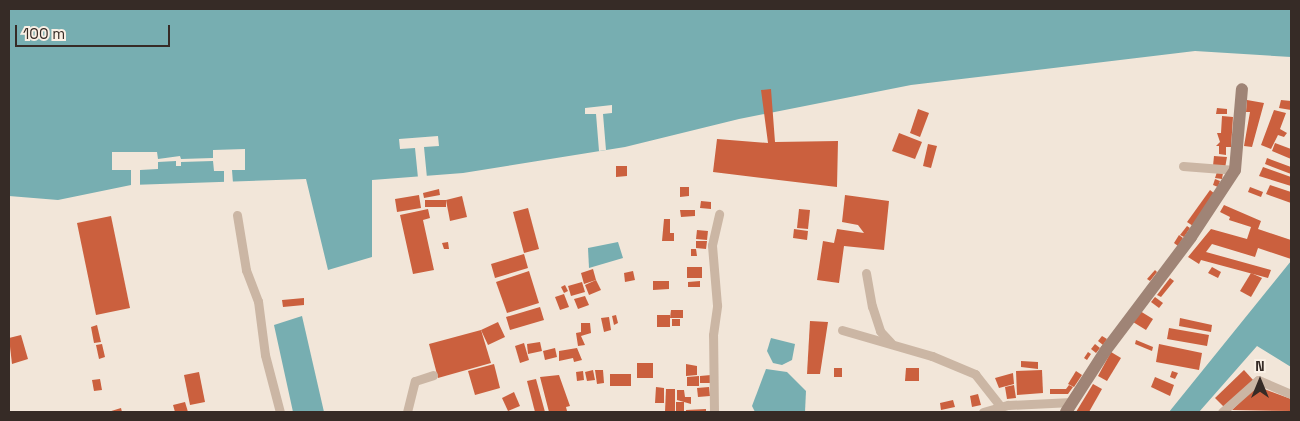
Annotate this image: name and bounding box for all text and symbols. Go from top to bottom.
scale bar [18,15,172,47]
text: 100 m [23,24,65,43]
north arrow [1235,356,1285,406]
text: N [1255,357,1265,375]

